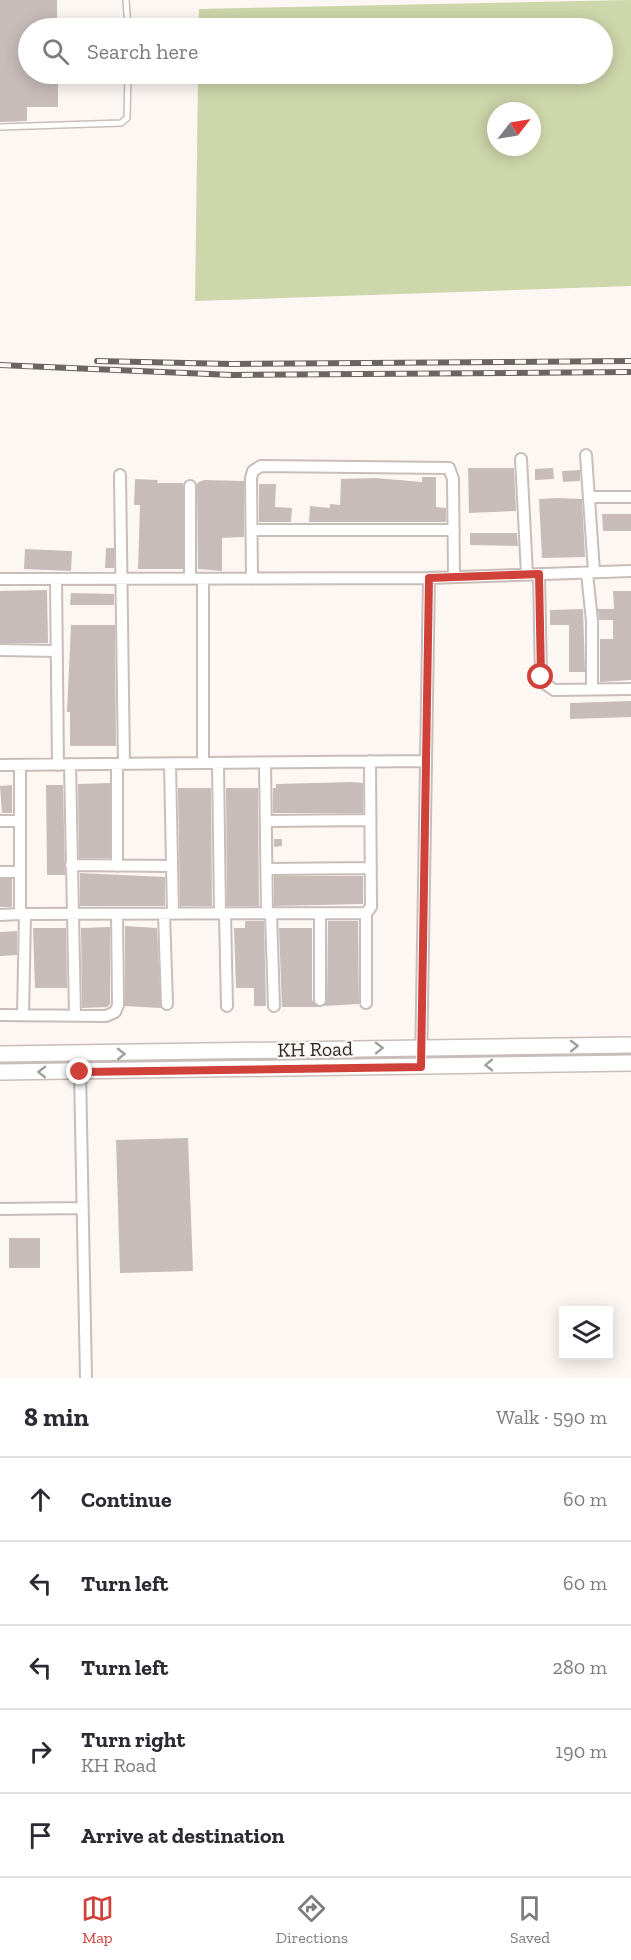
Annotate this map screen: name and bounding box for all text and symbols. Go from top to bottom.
search box [18,18,613,84]
icon: search [39,35,72,68]
text: Search here [87,38,198,65]
north arrow [487,102,541,156]
route start [527,663,553,689]
street label: KH Road [277,1036,353,1062]
one-way arrow [570,1039,579,1052]
one-way arrow [375,1042,384,1054]
one-way arrow [117,1048,126,1060]
route end [66,1058,92,1084]
one-way arrow [484,1059,493,1072]
one-way arrow [37,1066,46,1078]
map controls [559,1306,613,1360]
button: layers [559,1306,613,1360]
text: 8 min [24,1401,89,1433]
text: Walk · 590 m [496,1405,607,1429]
icon: ahead [24,1483,57,1516]
text: Continue [81,1486,172,1513]
text: 60 m [563,1487,607,1511]
icon: left [24,1567,57,1600]
text: Turn left [81,1570,168,1597]
text: 60 m [563,1571,607,1595]
icon: left [24,1651,57,1684]
text: Turn left [81,1654,168,1681]
text: 280 m [553,1655,607,1679]
text: Turn right [81,1726,185,1753]
icon: right [24,1735,57,1768]
text: 190 m [555,1739,607,1763]
text: KH Road [81,1753,156,1777]
icon: arrive [24,1819,57,1852]
text: Arrive at destination [81,1822,284,1849]
tab: Map [81,1892,114,1947]
tab: Directions [276,1892,348,1947]
tab: Saved [510,1892,550,1947]

